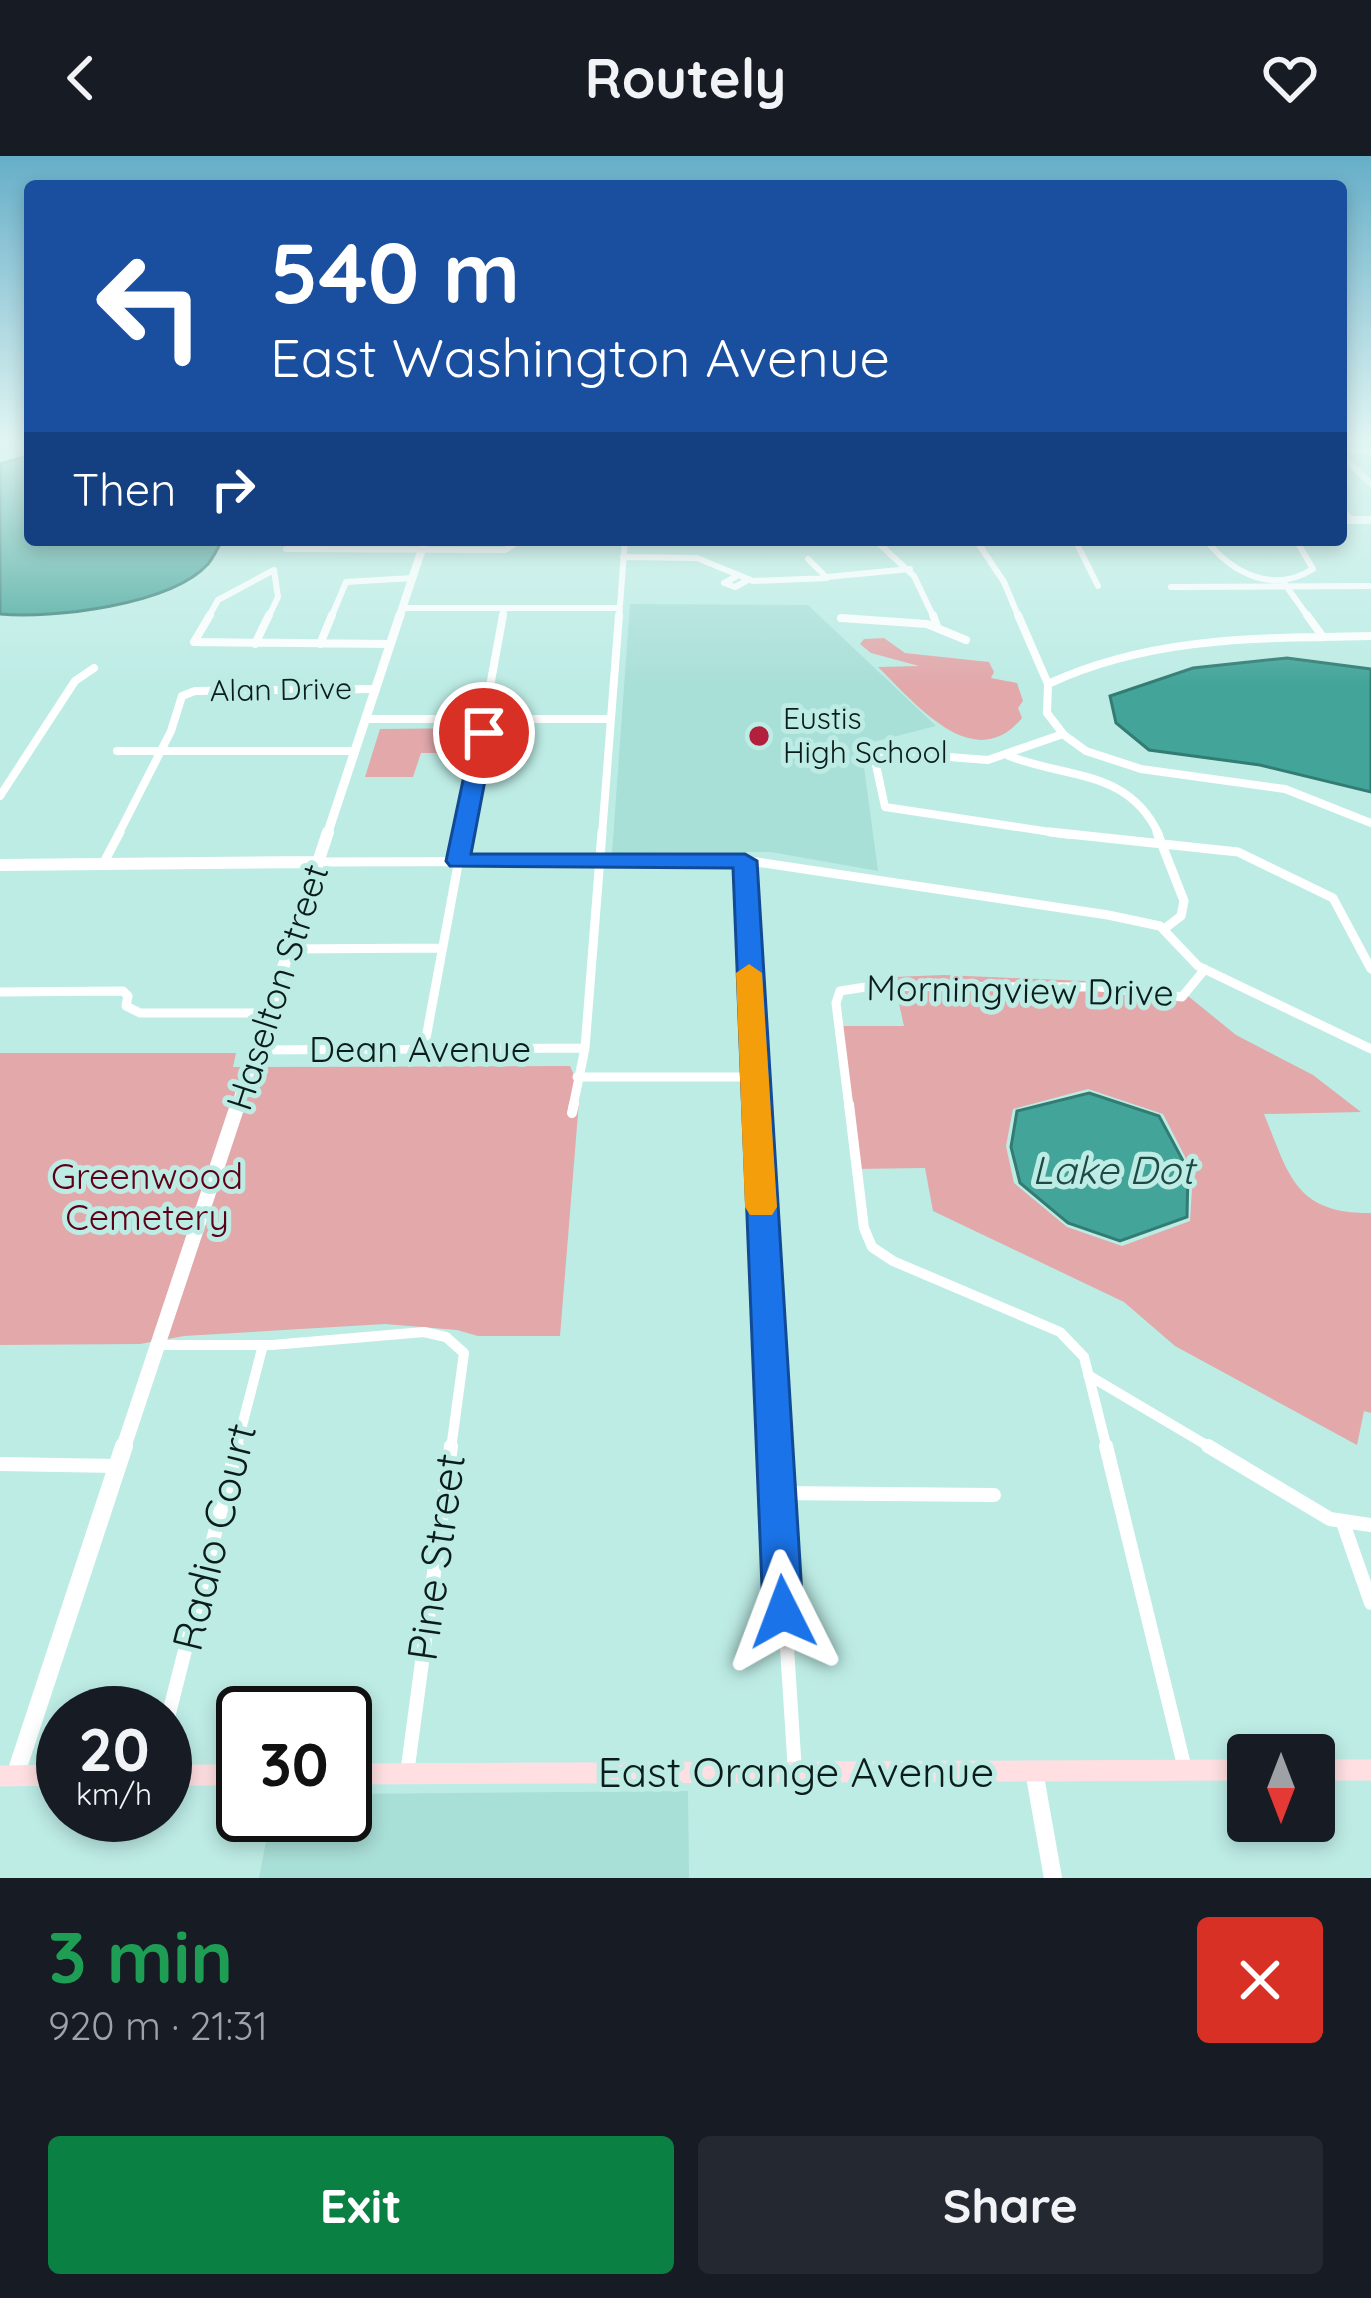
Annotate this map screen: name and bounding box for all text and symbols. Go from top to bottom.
text: Routely [585,44,786,112]
icon: back [48,45,114,111]
icon: heart [1257,45,1323,111]
text: 540 m [270,219,520,324]
icon: left [72,228,228,384]
text: East Washington Avenue [270,323,890,391]
icon: right [200,456,266,522]
text: Then [72,461,176,517]
street label: Alan Drive [210,669,352,709]
pin [433,682,535,784]
place label: Eustis High School [783,699,948,771]
icon: arrive [451,700,517,766]
marker: Eustis High School [746,723,772,749]
street label: Haselton Street [216,858,337,1116]
street label: Morningview Drive [866,964,1174,1015]
street label: Dean Avenue [309,1026,531,1071]
water label: Lake Dot [1032,1145,1198,1194]
park label: Greenwood Cemetery [51,1153,243,1239]
street label: Radio Court [160,1418,267,1656]
street label: Pine Street [395,1450,476,1664]
position arrow [720,1549,846,1675]
speed limit sign: 30 [216,1686,372,1842]
text: 20 [79,1711,149,1786]
north arrow [1227,1734,1335,1842]
map controls [1227,1734,1335,1842]
street label: East Orange Avenue [598,1745,994,1798]
text: km/h [76,1775,152,1813]
text: 3 min [48,1911,233,2001]
button: close [1197,1917,1323,2043]
text: 920 m · 21:31 [48,2001,268,2050]
button: Exit [48,2136,674,2274]
button: Share [698,2136,1323,2274]

